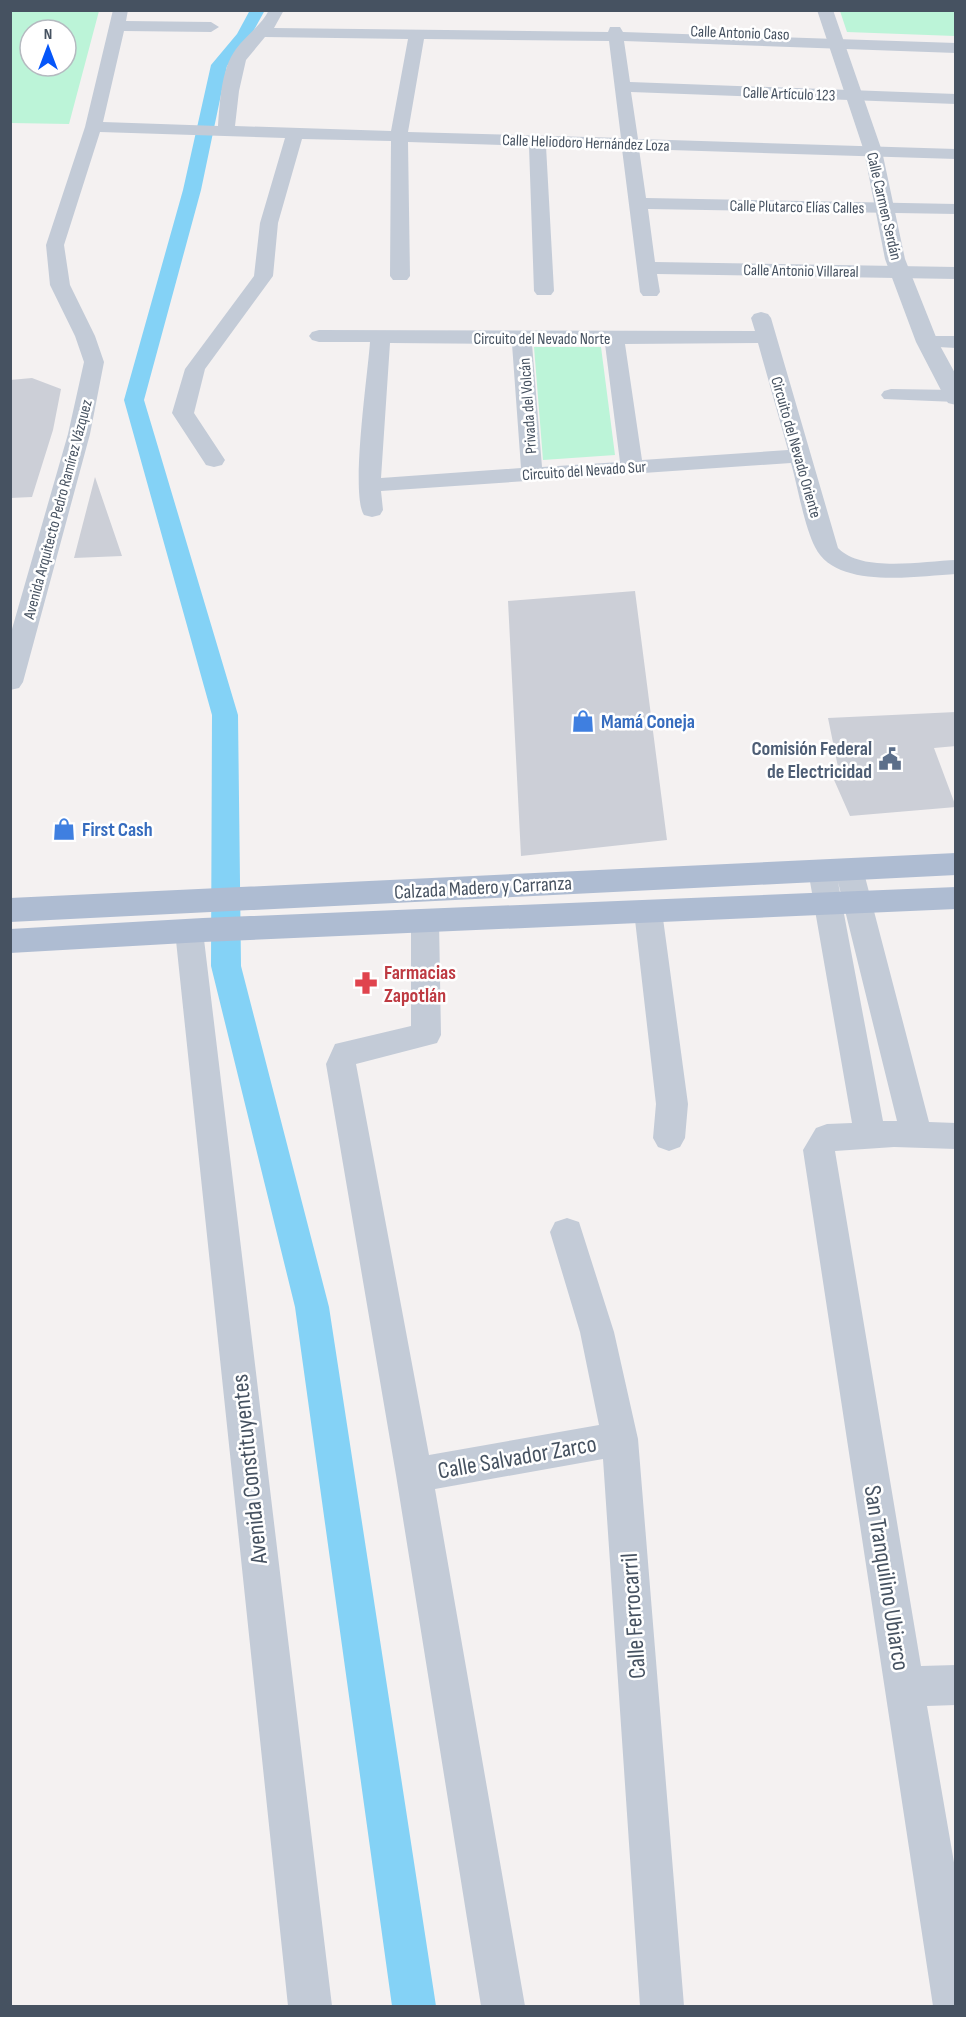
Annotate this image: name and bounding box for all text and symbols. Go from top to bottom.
north arrow [18,18,78,78]
street label: Calle Antonio Caso [690,22,790,45]
text: N [44,25,52,44]
street label: Calle Artículo 123 [742,83,836,106]
street label: Calle Heliodoro Hernández Loza [502,131,670,156]
street label: Calle Carmen Serdán [862,151,905,262]
street label: Calle Plutarco Elías Calles [730,197,865,218]
street label: Calle Antonio Villareal [743,261,859,282]
street label: Circuito del Nevado Norte [474,330,610,349]
street label: Privada del Volcán [516,357,541,454]
street label: Circuito del Nevado Oriente [766,375,825,520]
street label: Avenida Arquitecto Pedro Ramírez Vázquez [20,397,97,622]
street label: Circuito del Nevado Sur [521,458,647,485]
shop icon: Mamá Coneja [570,708,596,734]
place label: Mamá Coneja [601,710,695,734]
place label: Comisión Federal de Electricidad [751,737,872,784]
public building icon: Comisión Federal de Electricidad [877,746,903,772]
shop icon: First Cash [51,816,77,842]
place label: First Cash [82,818,153,842]
street label: Calzada Madero y Carranza [394,871,573,905]
place label: Farmacias Zapotlán [384,961,456,1008]
pharmacy icon: Farmacias Zapotlán [353,970,379,996]
street label: Avenida Constituyentes [225,1373,274,1566]
street label: Calle Salvador Zarco [436,1429,599,1486]
street label: San Tranquilino Ubiarco [858,1483,915,1673]
street label: Calle Ferrocarril [615,1552,652,1680]

